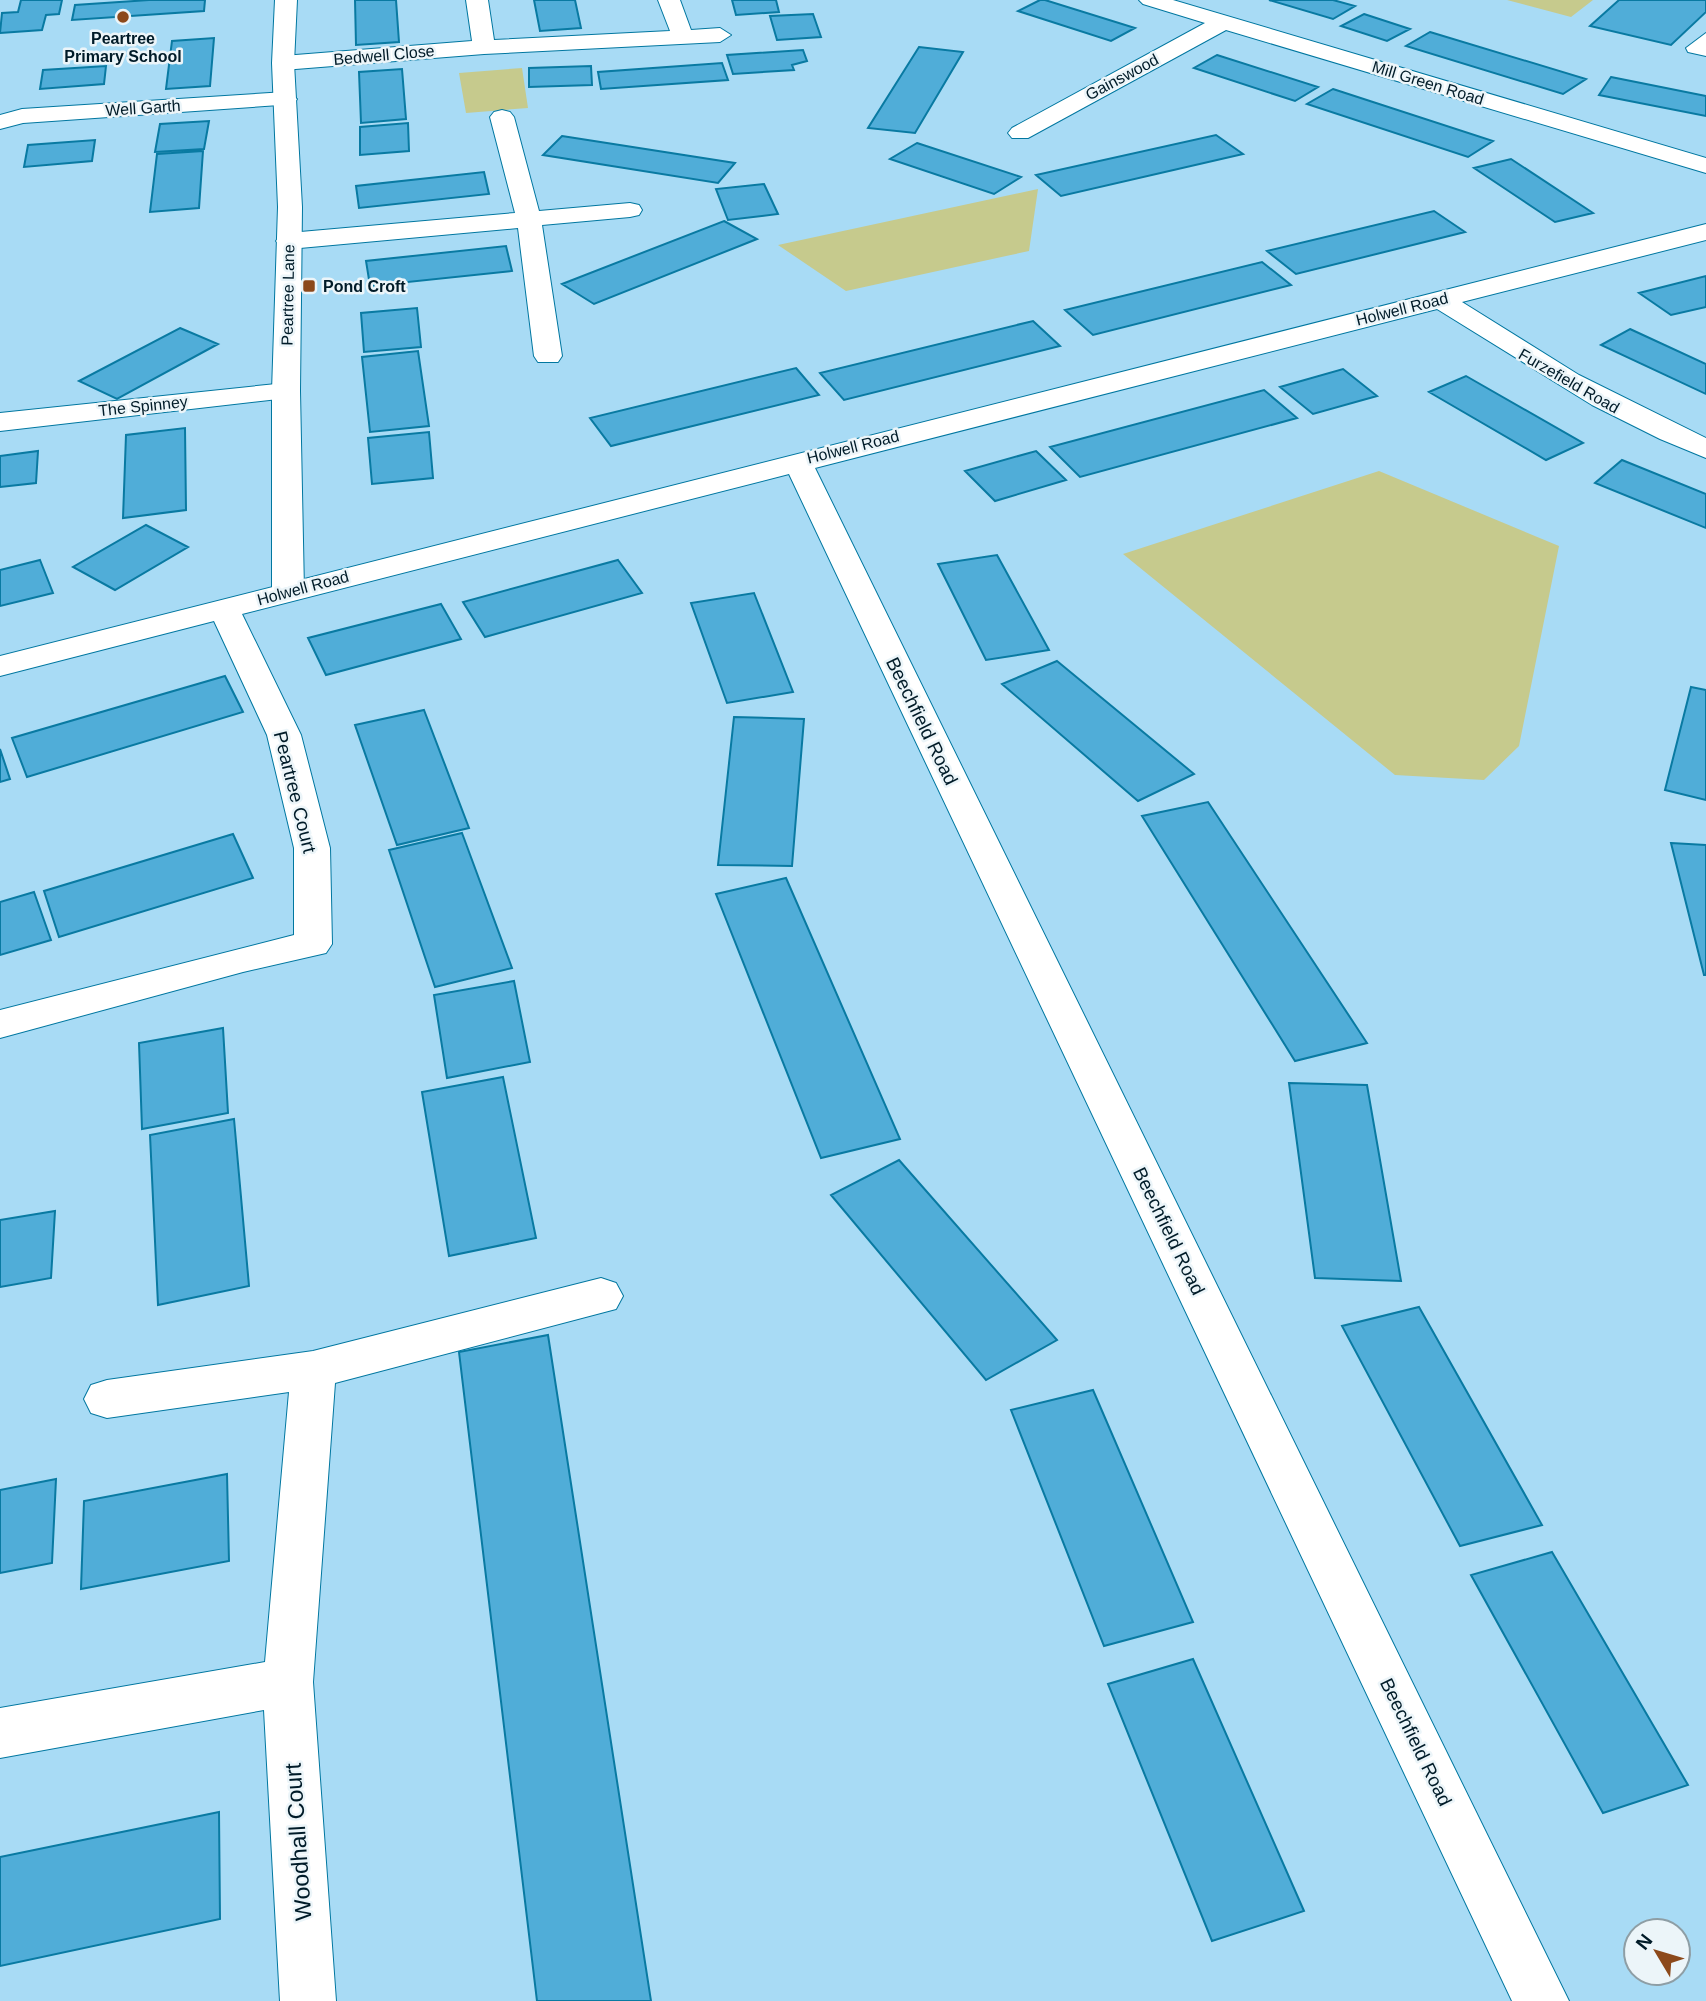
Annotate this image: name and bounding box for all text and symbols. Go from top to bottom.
marker: Peartree Primary School [115,9,131,25]
place label: Peartree Primary School [64,30,182,65]
street label: Bedwell Close [333,42,435,68]
street label: Gainswood [1083,51,1161,103]
street label: Mill Green Road [1370,58,1486,108]
street label: Well Garth [105,97,181,119]
street label: Peartree Lane [279,244,297,346]
marker: Pond Croft [301,278,317,294]
place label: Pond Croft [323,278,406,295]
street label: Holwell Road [1354,289,1450,329]
street label: Furzefield Road [1516,345,1622,417]
street label: The Spinney [97,393,189,419]
street label: Holwell Road [805,427,901,467]
street label: Holwell Road [255,568,351,608]
street label: Beechfield Road [882,654,962,788]
street label: Peartree Court [270,729,320,856]
street label: Beechfield Road [1129,1164,1209,1298]
street label: Beechfield Road [1376,1675,1456,1809]
street label: Woodhall Court [279,1762,316,1922]
north arrow [1622,1917,1692,1987]
text: N [1631,1930,1656,1954]

